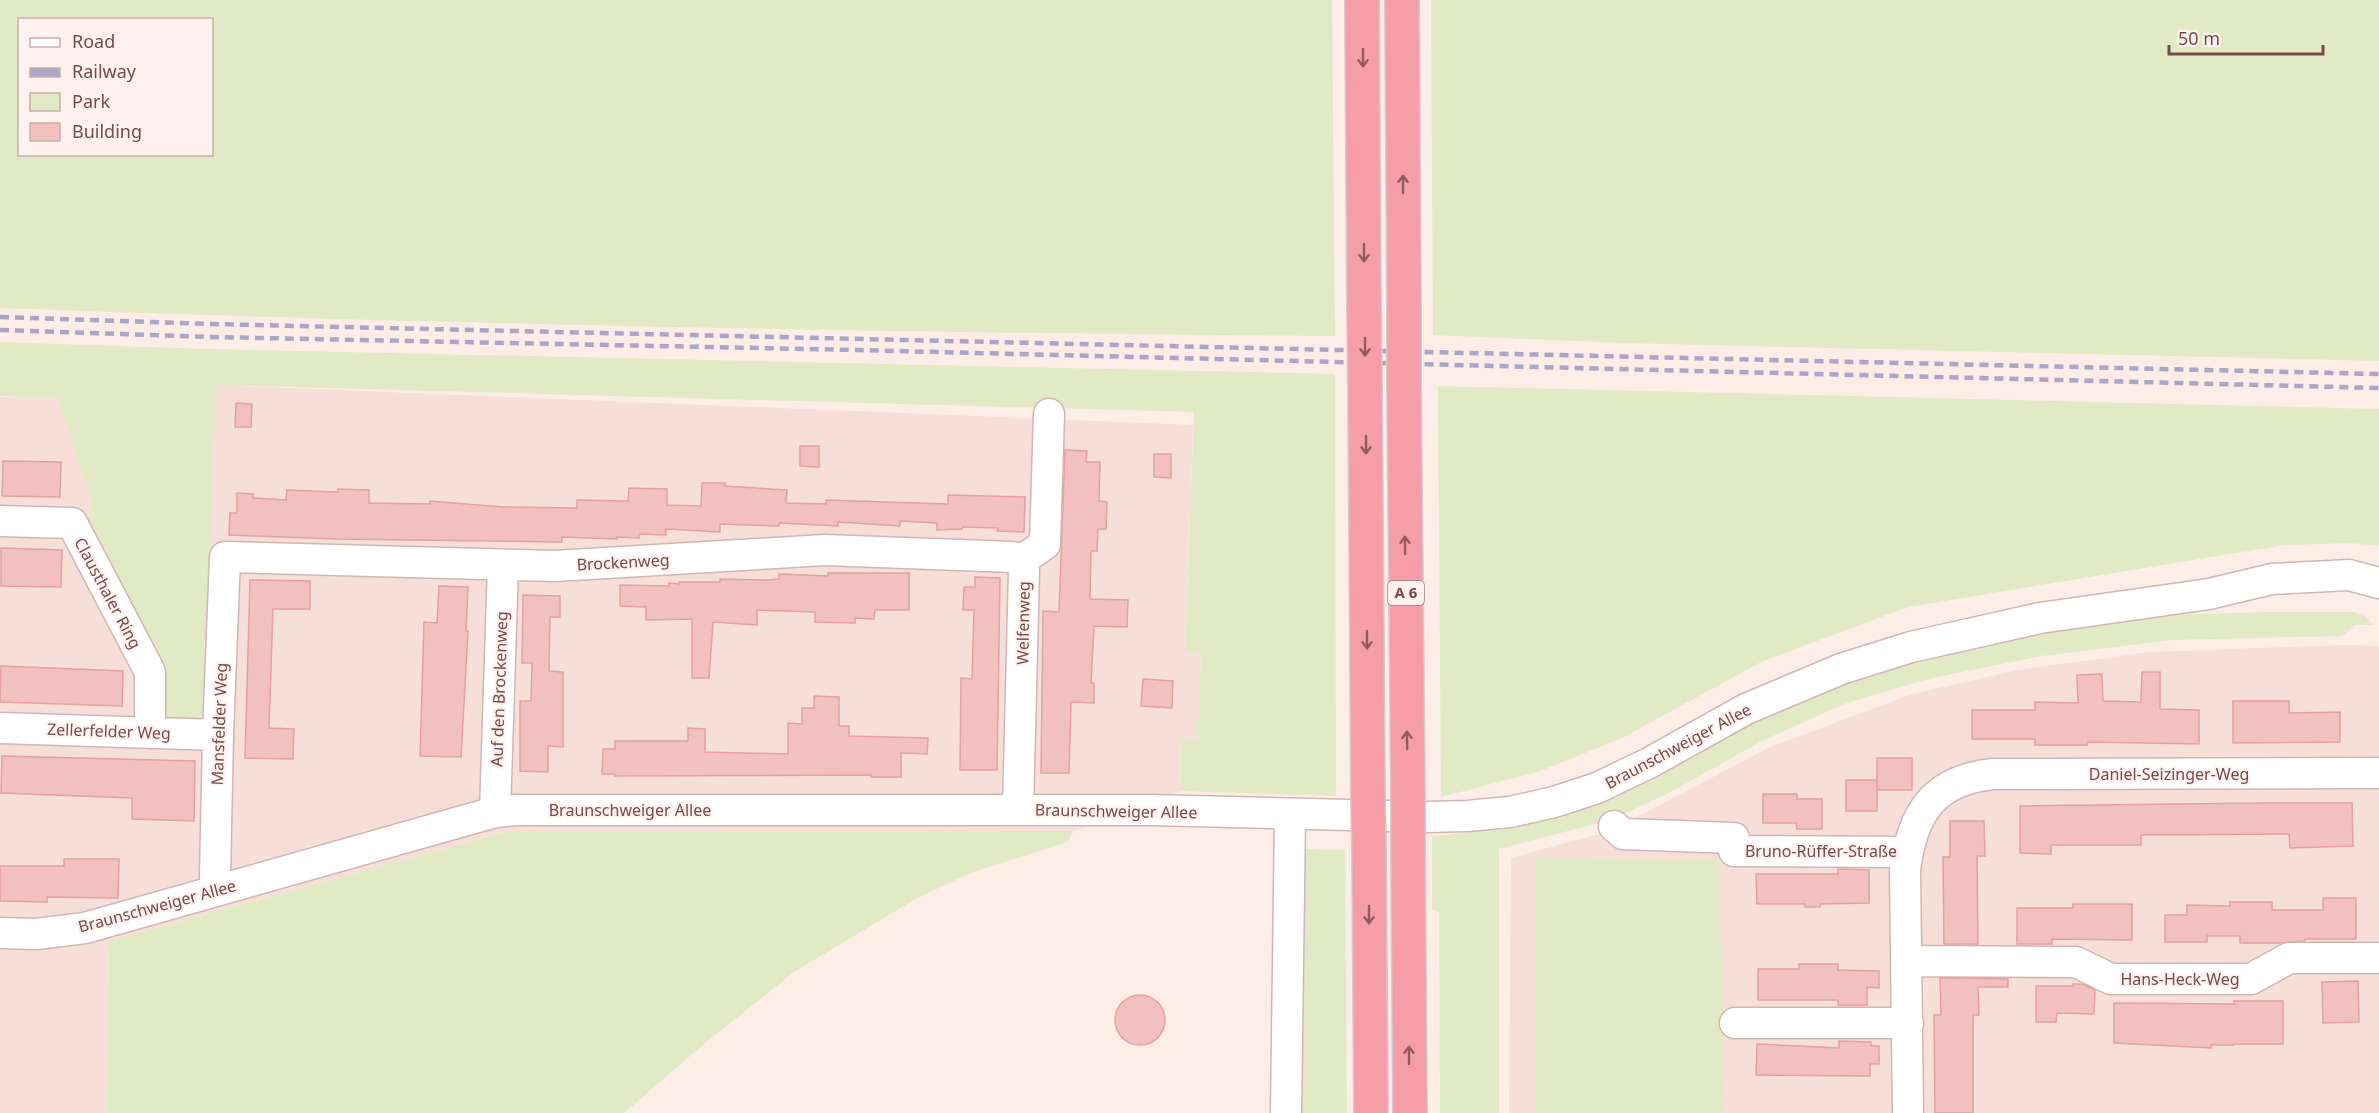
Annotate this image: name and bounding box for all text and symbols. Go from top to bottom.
legend [18,18,213,156]
scale bar [2169,18,2324,56]
text: 50 m [2178,26,2220,50]
text: Road [72,29,115,53]
one-way arrow [1357,48,1369,68]
text: Railway [72,59,137,83]
text: Park [72,89,110,113]
text: Building [72,119,142,143]
one-way arrow [1397,175,1409,195]
one-way arrow [1358,243,1370,263]
one-way arrow [1359,336,1371,356]
one-way arrow [1360,435,1371,455]
street label: Clausthaler Ring [69,533,147,653]
one-way arrow [1399,535,1411,555]
street label: Brockenweg [576,549,670,575]
street label: Welfenweg [1011,581,1035,665]
road number: A 6 [1388,581,1424,605]
street label: Auf den Brockenweg [485,611,513,767]
one-way arrow [1361,630,1373,650]
street label: Mansfelder Weg [206,662,232,786]
street label: Braunschweiger Allee [1601,698,1755,794]
street label: Zellerfelder Weg [47,718,171,744]
one-way arrow [1401,730,1413,750]
street label: Daniel-Seizinger-Weg [2089,763,2249,785]
street label: Braunschweiger Allee [549,799,711,821]
street label: Braunschweiger Allee [1035,799,1197,823]
street label: Bruno-Rüffer-Straße [1745,840,1897,862]
street label: Braunschweiger Allee [76,874,238,938]
one-way arrow [1363,904,1375,924]
street label: Hans-Heck-Weg [2120,968,2240,990]
one-way arrow [1403,1045,1415,1065]

